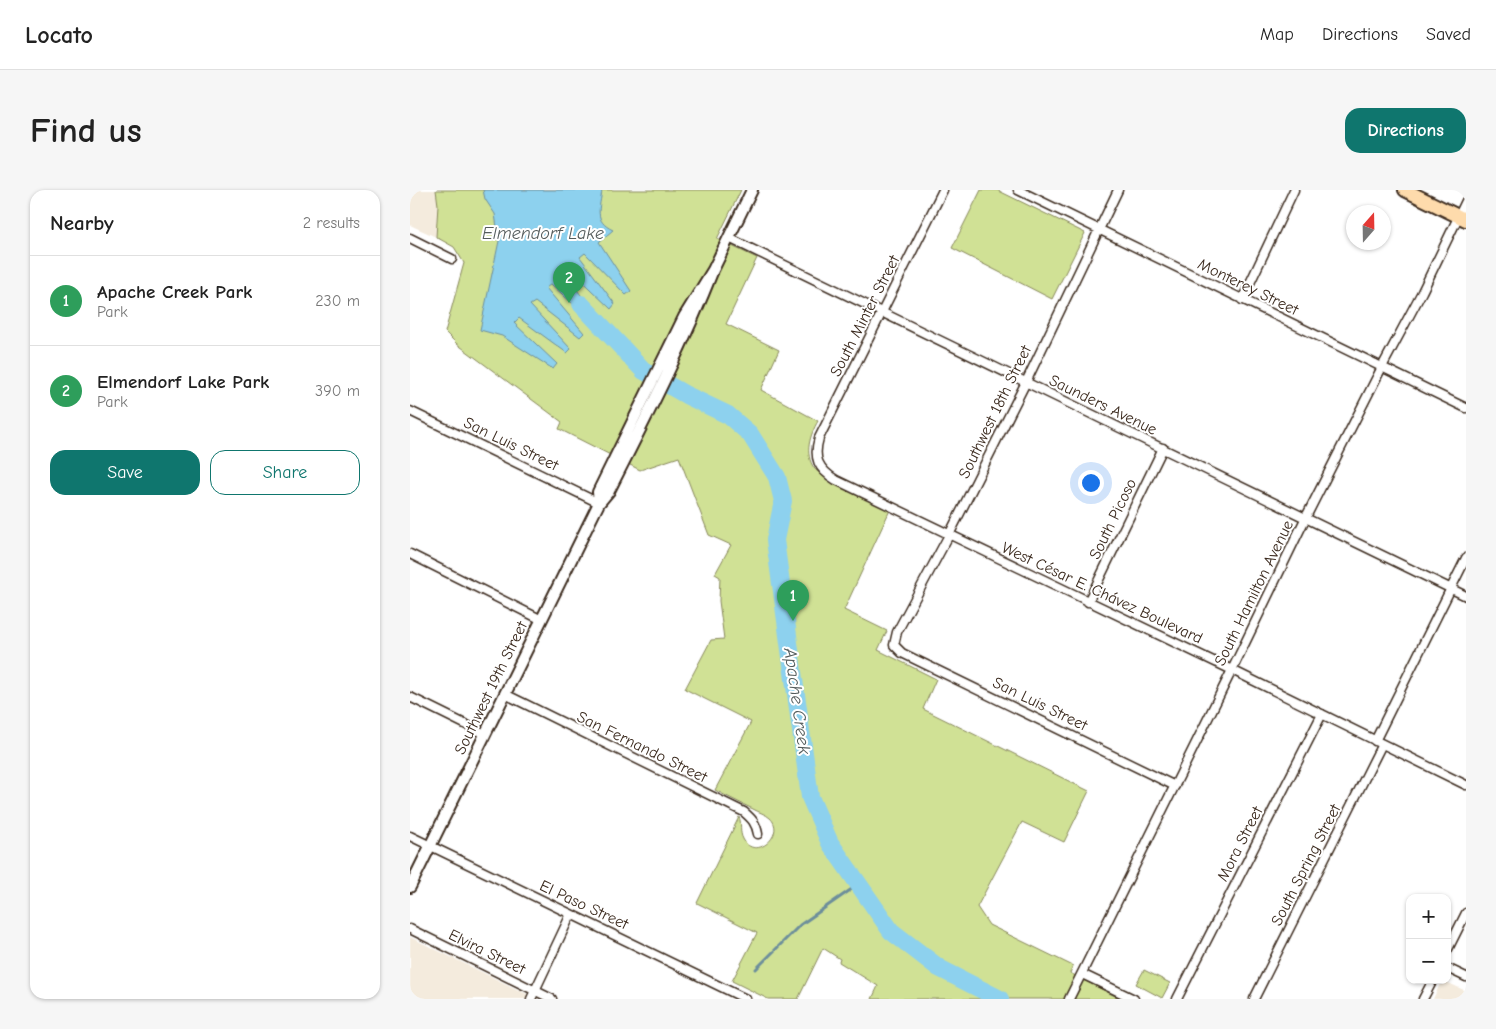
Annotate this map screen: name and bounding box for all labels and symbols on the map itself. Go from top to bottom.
north arrow [1346,205,1391,250]
water label: Elmendorf Lake [482,223,604,244]
street label: South Minter Street [827,252,904,380]
street label: Monterey Street [1195,255,1302,319]
pin: 2 [553,262,585,303]
street label: Southwest 18th Street [955,342,1035,481]
street label: Saunders Avenue [1046,371,1160,439]
street label: San Luis Street [461,413,562,475]
your location [1078,470,1104,496]
street label: South Picoso [1086,476,1140,562]
street label: South Hamilton Avenue [1211,517,1297,669]
street label: West César E. Chávez Boulevard [999,538,1205,648]
pin: 1 [777,580,809,621]
street label: Southwest 19th Street [451,618,531,758]
water label: Apache Creek [779,645,815,756]
street label: San Luis Street [990,673,1091,735]
street label: San Fernando Street [574,708,710,786]
street label: South Spring Street [1268,801,1345,929]
street label: Mora Street [1213,803,1267,884]
street label: El Paso Street [537,877,631,934]
street label: Elvira Street [446,926,529,979]

